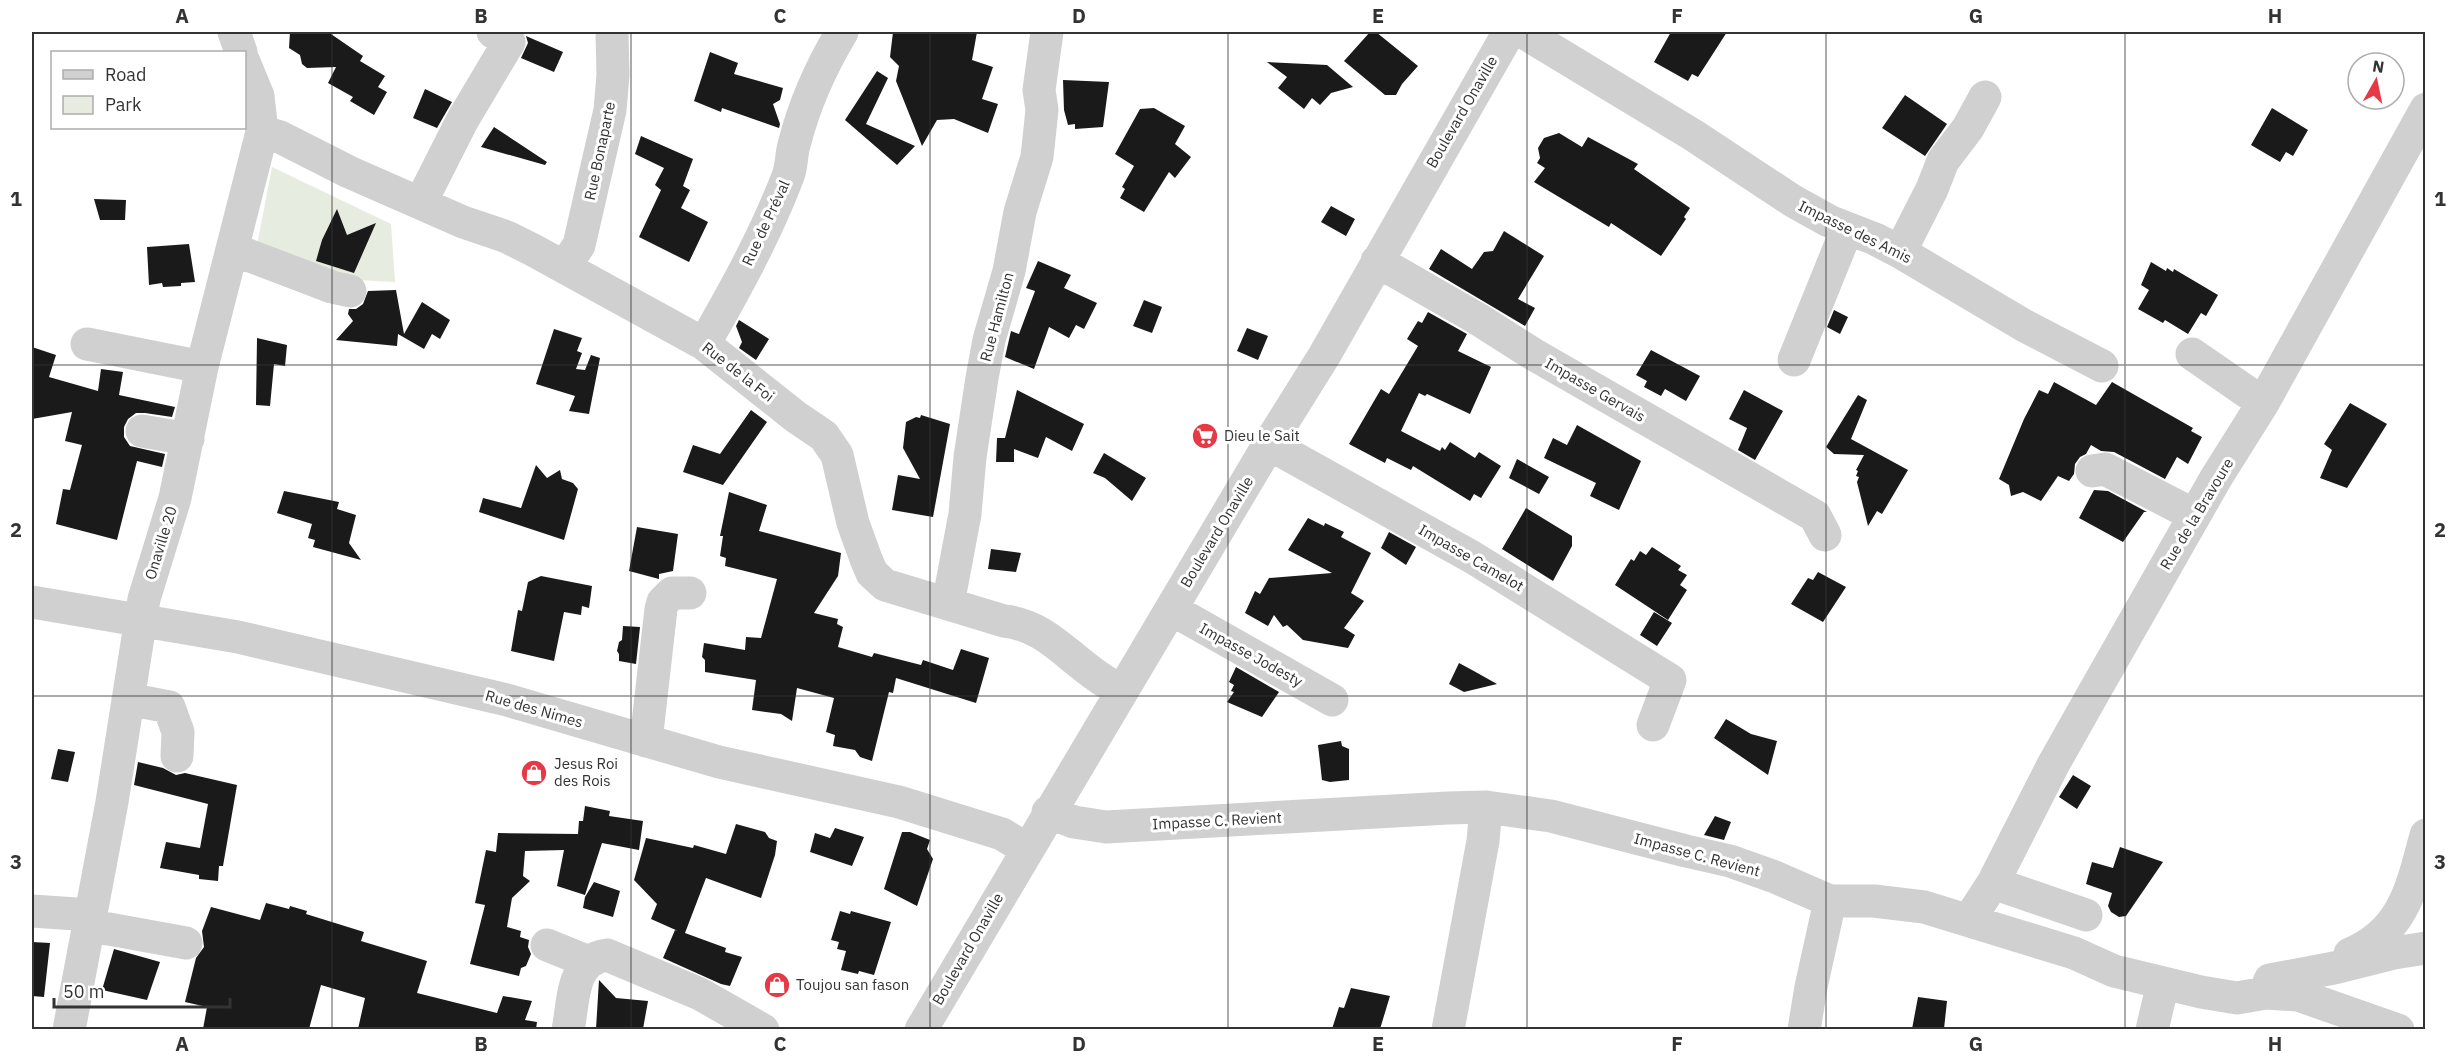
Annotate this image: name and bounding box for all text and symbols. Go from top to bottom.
text: A [175,2,189,29]
text: B [474,2,488,29]
text: C [773,2,787,29]
text: D [1072,2,1086,29]
text: E [1372,2,1384,29]
text: F [1671,2,1683,29]
text: G [1969,2,1983,29]
text: H [2268,2,2282,29]
legend [51,51,246,129]
north arrow [2346,51,2406,111]
street label: Boulevard Onaville [1422,52,1501,171]
text: N [2371,55,2386,77]
text: Road [105,63,146,86]
text: Park [105,93,142,116]
street label: Rue Bonaparte [580,100,619,202]
street label: Rue de Préval [737,177,794,269]
text: 1 [10,185,22,212]
text: 1 [2434,185,2446,212]
street label: Impasse des Amis [1795,196,1915,267]
street label: Rue Hamilton [975,270,1018,364]
street label: Rue de la Foi [699,338,778,406]
street label: Impasse Gervais [1542,353,1649,426]
supermarket icon: Dieu le Sait [1190,421,1220,451]
place label: Dieu le Sait [1224,426,1300,445]
street label: Rue de la Bravoure [2156,454,2237,573]
street label: Boulevard Onaville [1176,473,1257,591]
street label: Onaville 20 [140,504,181,582]
text: 2 [10,516,22,543]
text: 2 [2434,516,2446,543]
street label: Impasse Camelot [1415,520,1527,595]
street label: Impasse Jodesty [1196,618,1307,691]
street label: Rue des Nimes [483,686,585,732]
place label: Jesus Roi des Rois [554,754,618,790]
shop icon: Jesus Roi des Rois [519,758,549,788]
street label: Impasse C. Revient [1152,808,1282,833]
street label: Impasse C. Revient [1632,829,1762,880]
text: 3 [10,848,22,875]
text: 3 [2434,848,2446,875]
street label: Boulevard Onaville [928,889,1007,1008]
shop icon: Toujou san fason [762,970,792,1000]
scale bar [54,971,230,1009]
place label: Toujou san fason [796,975,909,994]
text: 50 m [63,980,105,1003]
text: A [175,1030,189,1057]
text: B [474,1030,488,1057]
text: C [773,1030,787,1057]
text: D [1072,1030,1086,1057]
text: E [1372,1030,1384,1057]
text: F [1671,1030,1683,1057]
text: G [1969,1030,1983,1057]
text: H [2268,1030,2282,1057]

